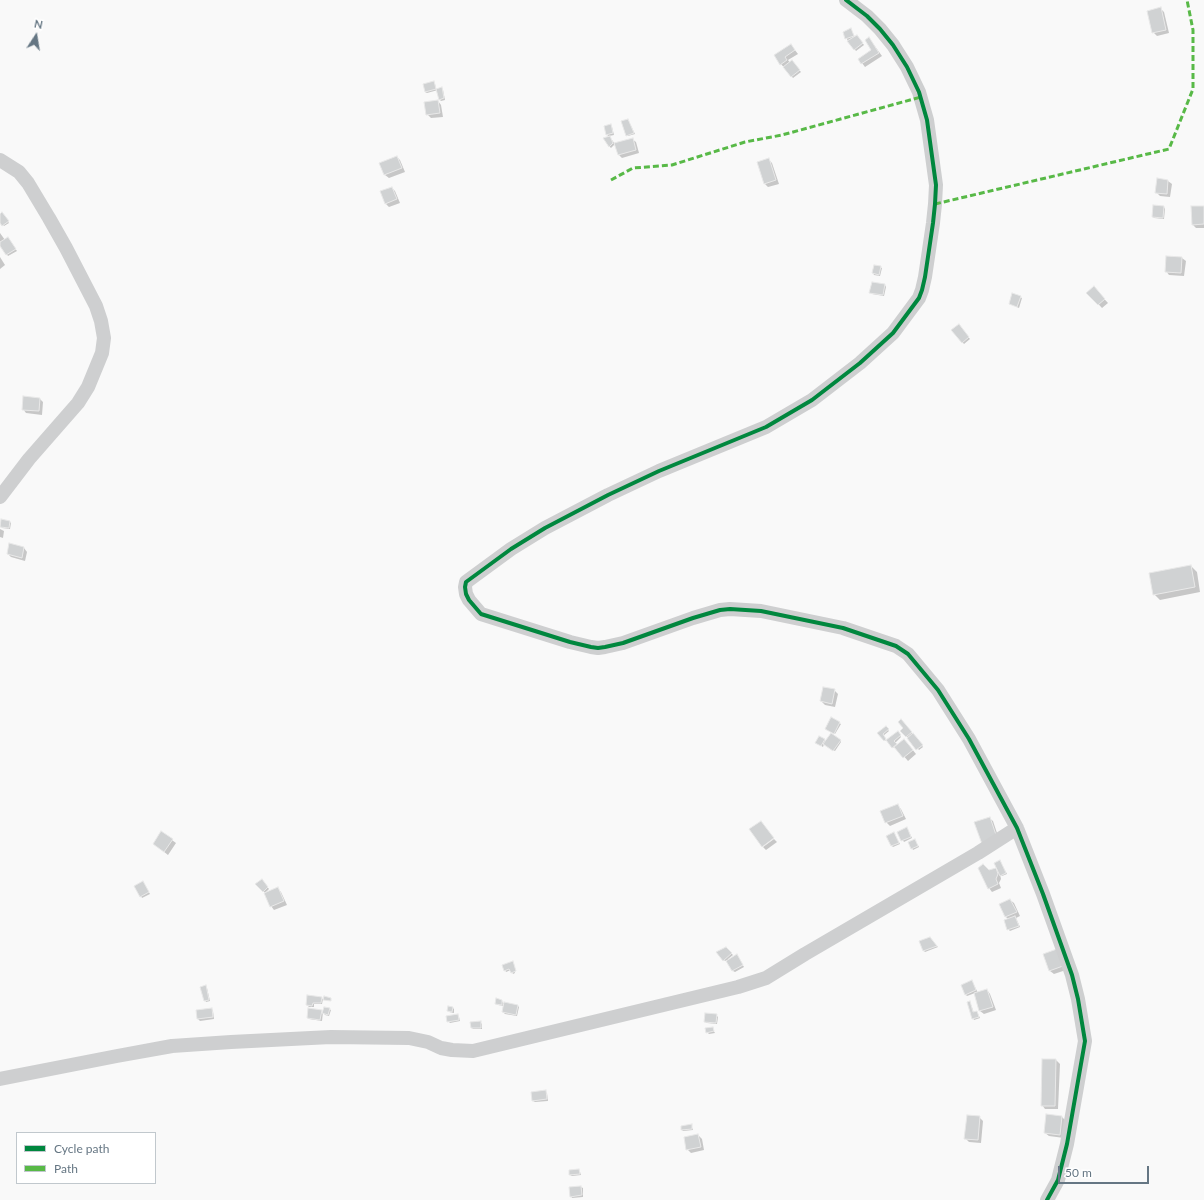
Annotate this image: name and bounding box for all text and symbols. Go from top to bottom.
north arrow [16,16,56,56]
text: N [33,17,44,31]
legend [16,1132,156,1184]
text: Cycle path [54,1141,109,1156]
scale bar [1060,1158,1151,1184]
text: Path [54,1161,78,1176]
text: 50 m [1065,1165,1092,1180]

